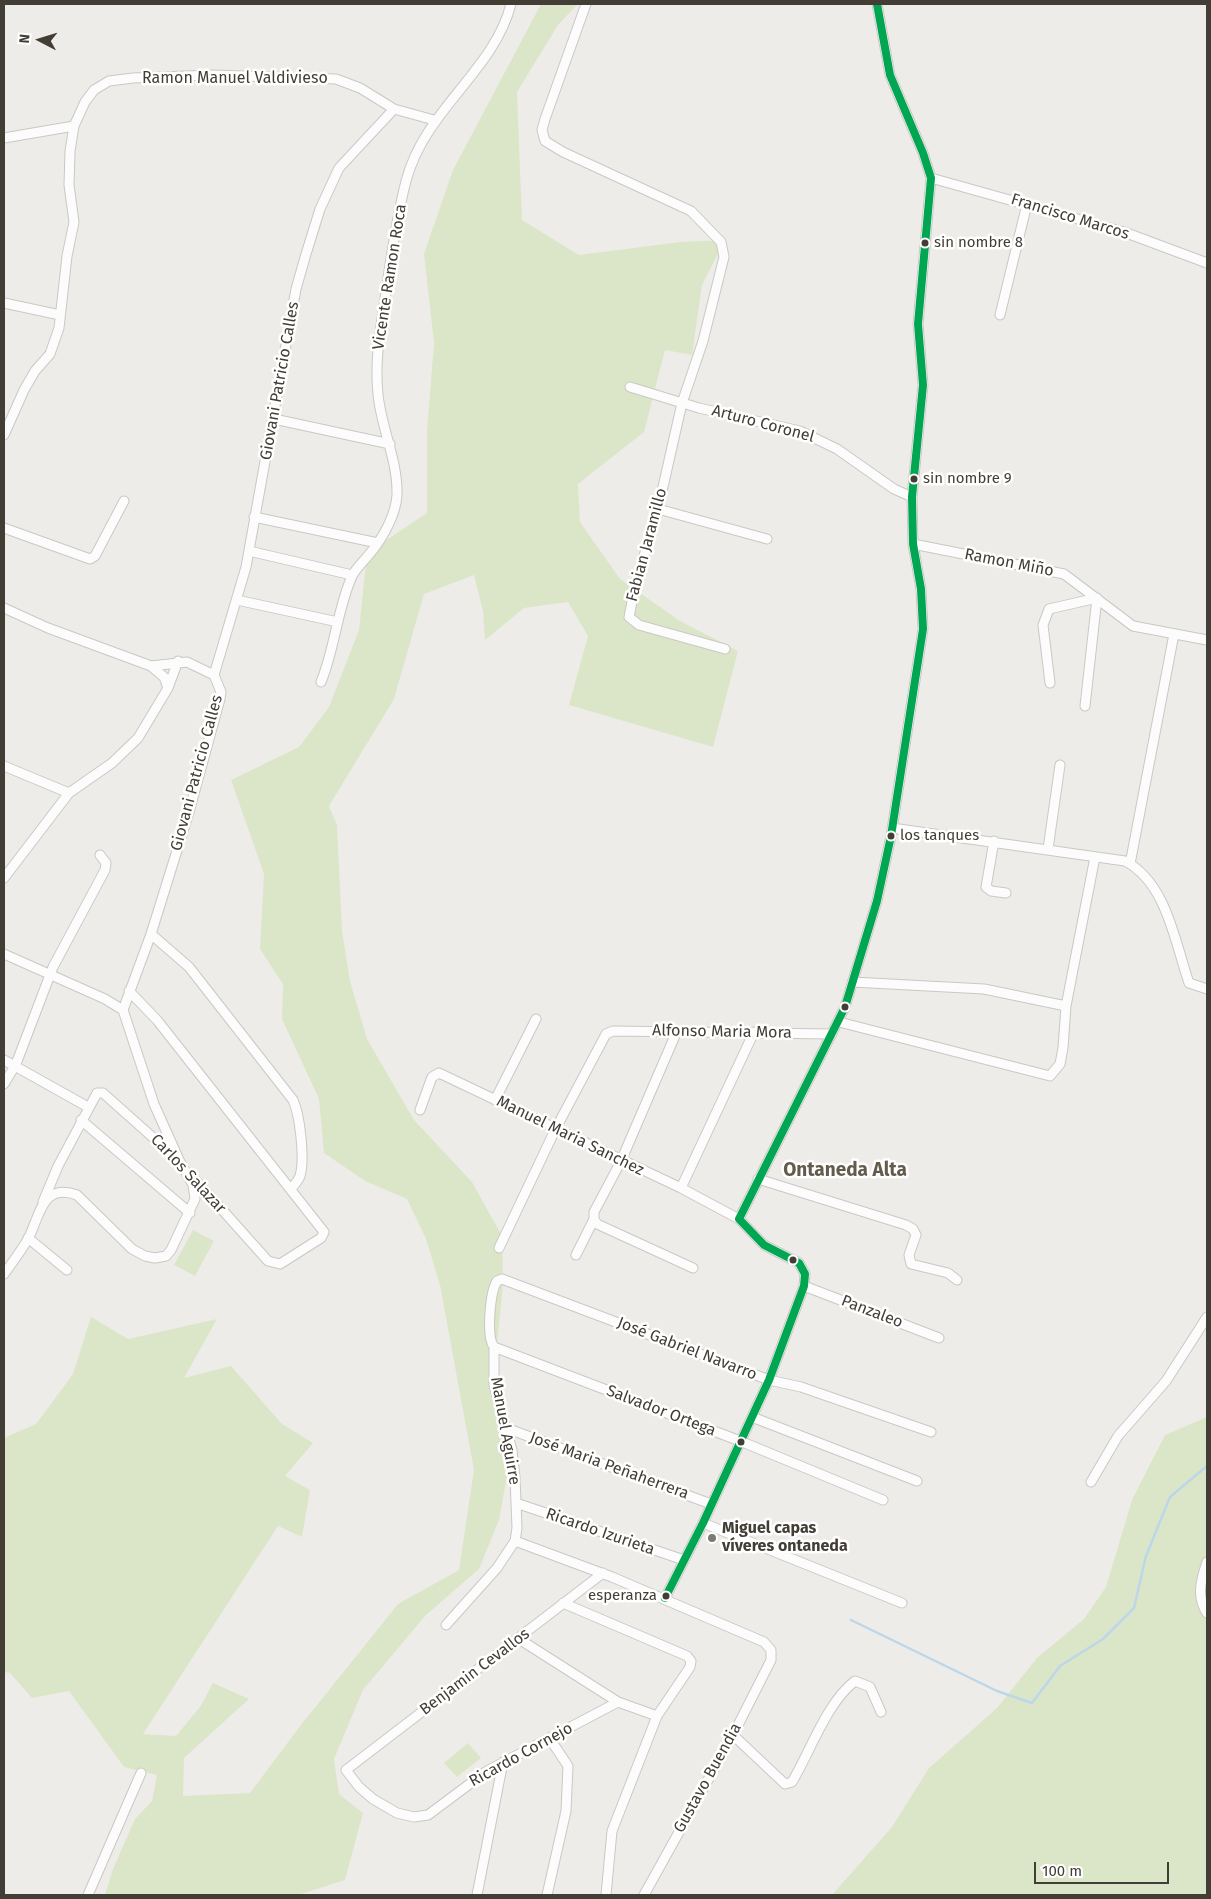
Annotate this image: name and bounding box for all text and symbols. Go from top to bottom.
north arrow [15,15,65,65]
text: N [16,33,33,44]
street label: Ramon Manuel Valdivieso [142,69,328,89]
street label: Francisco Marcos [1009,190,1131,244]
street label: Vicente Ramon Roca [369,203,411,351]
place label: sin nombre 8 [934,234,1023,252]
marker: sin nombre 8 [920,238,930,248]
street label: Giovani Patricio Calles [257,300,303,462]
street label: Arturo Coronel [710,401,816,447]
place label: sin nombre 9 [923,470,1012,488]
marker: sin nombre 9 [909,474,919,484]
street label: Fabian Jaramillo [623,486,671,604]
street label: Ramon Miño [963,545,1055,581]
street label: Giovani Patricio Calles [167,693,227,853]
place label: los tanques [900,827,979,845]
marker: los tanques [886,831,896,841]
unlabelled marker [840,1002,850,1012]
street label: Alfonso Maria Mora [652,1021,792,1043]
street label: Manuel Maria Sanchez [493,1092,647,1180]
street label: Carlos Salazar [146,1130,230,1218]
district label: Ontaneda Alta [783,1160,907,1182]
unlabelled marker [788,1255,798,1265]
street label: Panzaleo [838,1291,906,1333]
street label: José Gabriel Navarro [614,1313,760,1385]
street label: Manuel Aguirre [486,1376,524,1486]
street label: Salvador Ortega [604,1381,718,1441]
street label: José Maria Peñaherrera [527,1428,691,1504]
unlabelled marker [736,1437,746,1447]
street label: Ricardo Izurieta [543,1504,657,1560]
place label: Miguel capas víveres ontaneda [722,1519,848,1557]
marker: Miguel capas víveres ontaneda [706,1532,718,1544]
place label: esperanza [588,1587,657,1605]
marker: esperanza [661,1591,671,1601]
street label: Benjamin Cevallos [416,1624,534,1720]
street label: Ricardo Cornejo [466,1719,576,1791]
street label: Gustavo Buendia [670,1720,746,1836]
scale bar [1036,1852,1171,1884]
text: 100 m [1042,1862,1082,1880]

